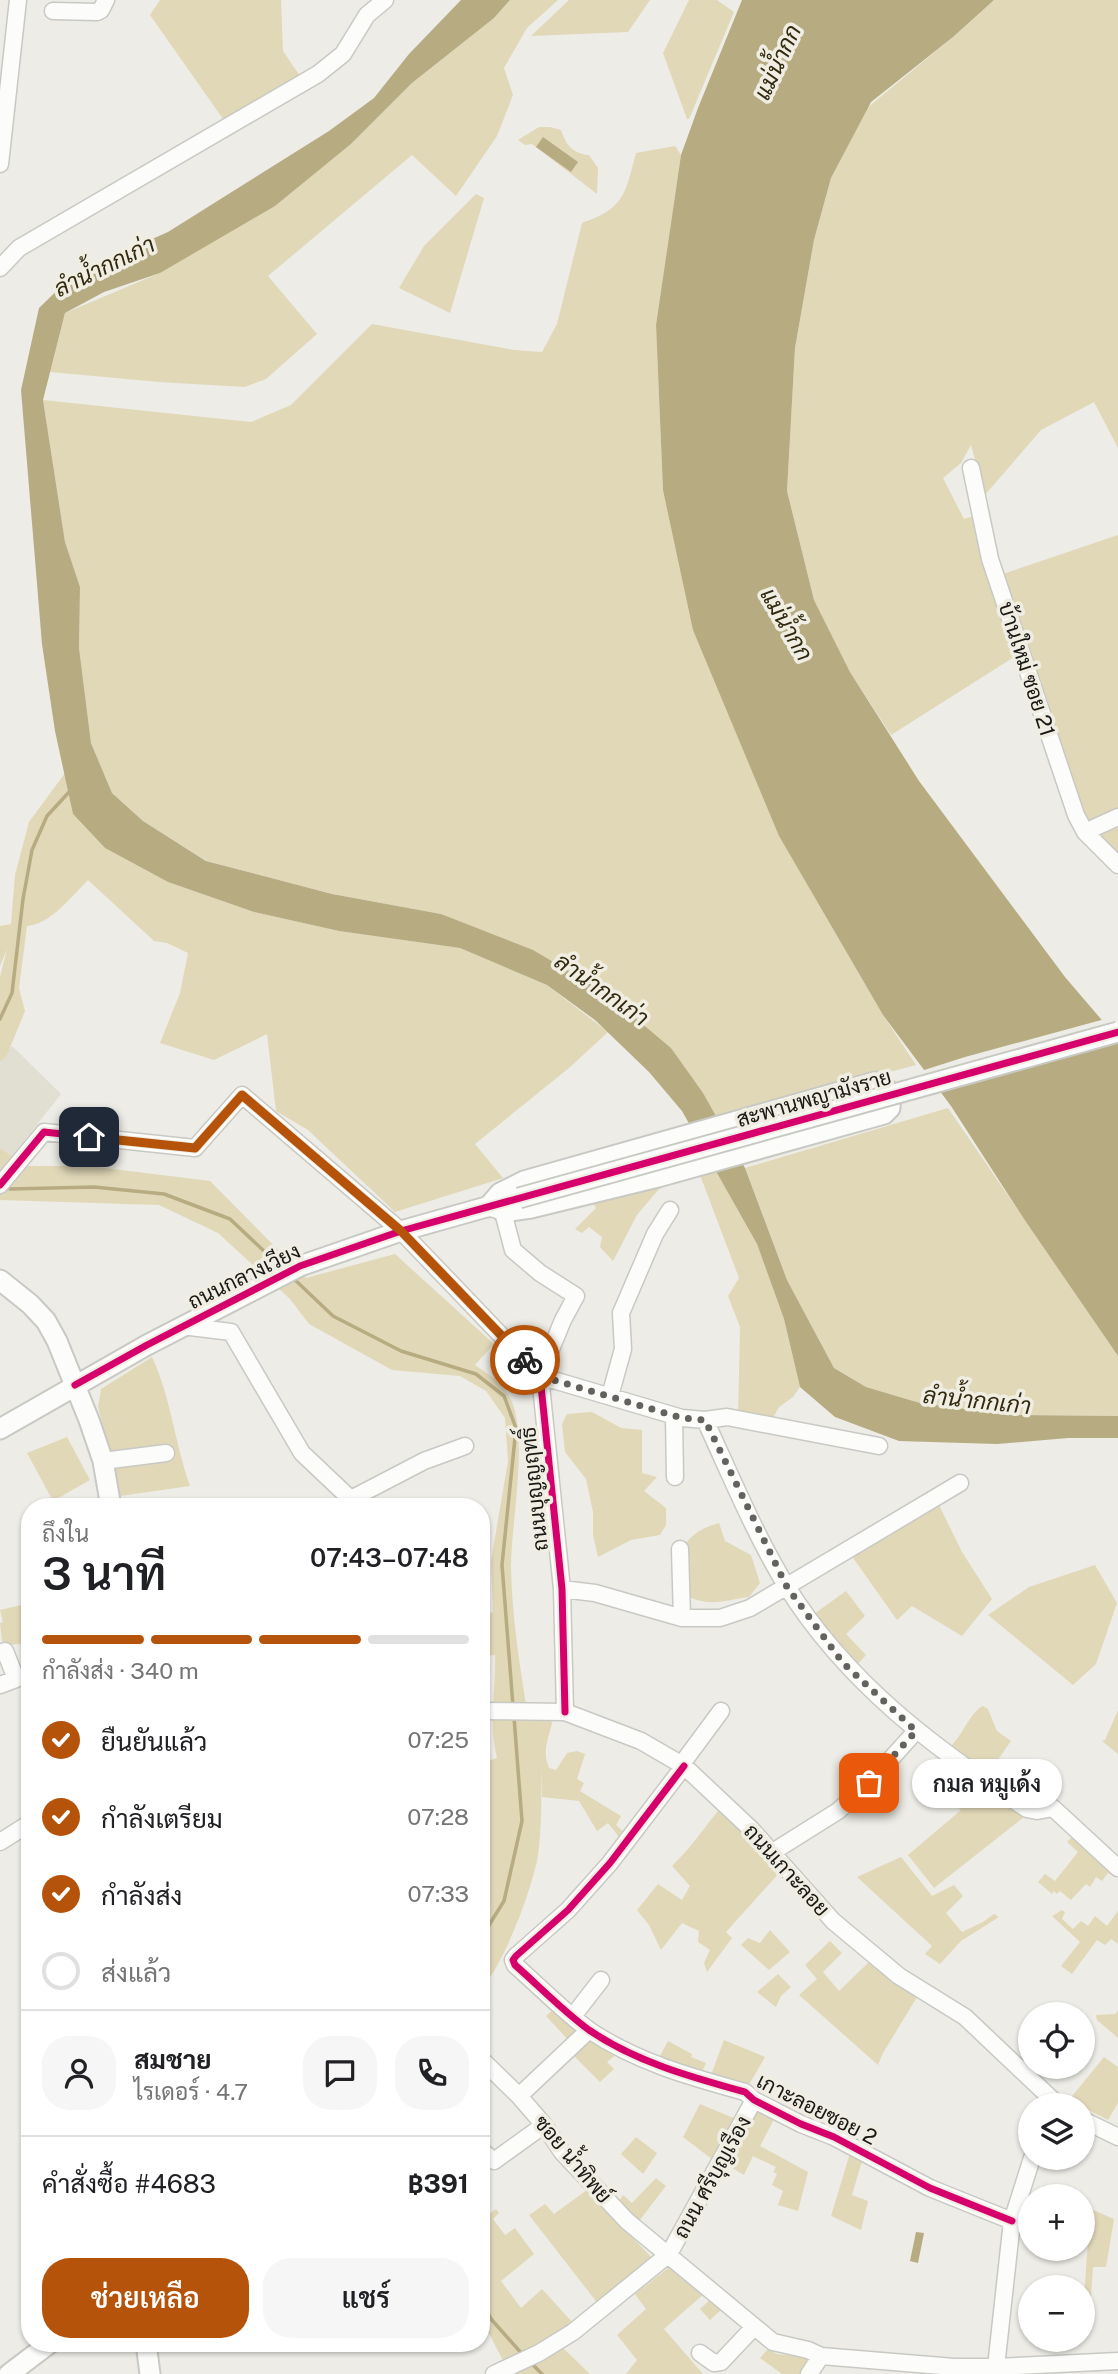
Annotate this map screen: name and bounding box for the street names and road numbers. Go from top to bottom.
street label: บ้านใหม่ ซอย 21 [994,599,1060,739]
street label: สะพานพญามังราย [734,1064,894,1132]
street label: ถนนกลางเวียง [184,1238,304,1314]
street label: ถนนบุญญฤทธิ์ [508,1425,555,1553]
street label: ถนนเกาะลอย [739,1819,835,1921]
street label: เกาะลอยซอย 2 [753,2068,881,2150]
street label: ซอย น้ำทิพย์ [529,2107,621,2208]
street label: ถนน ศรีบุญเรือง [667,2111,758,2244]

